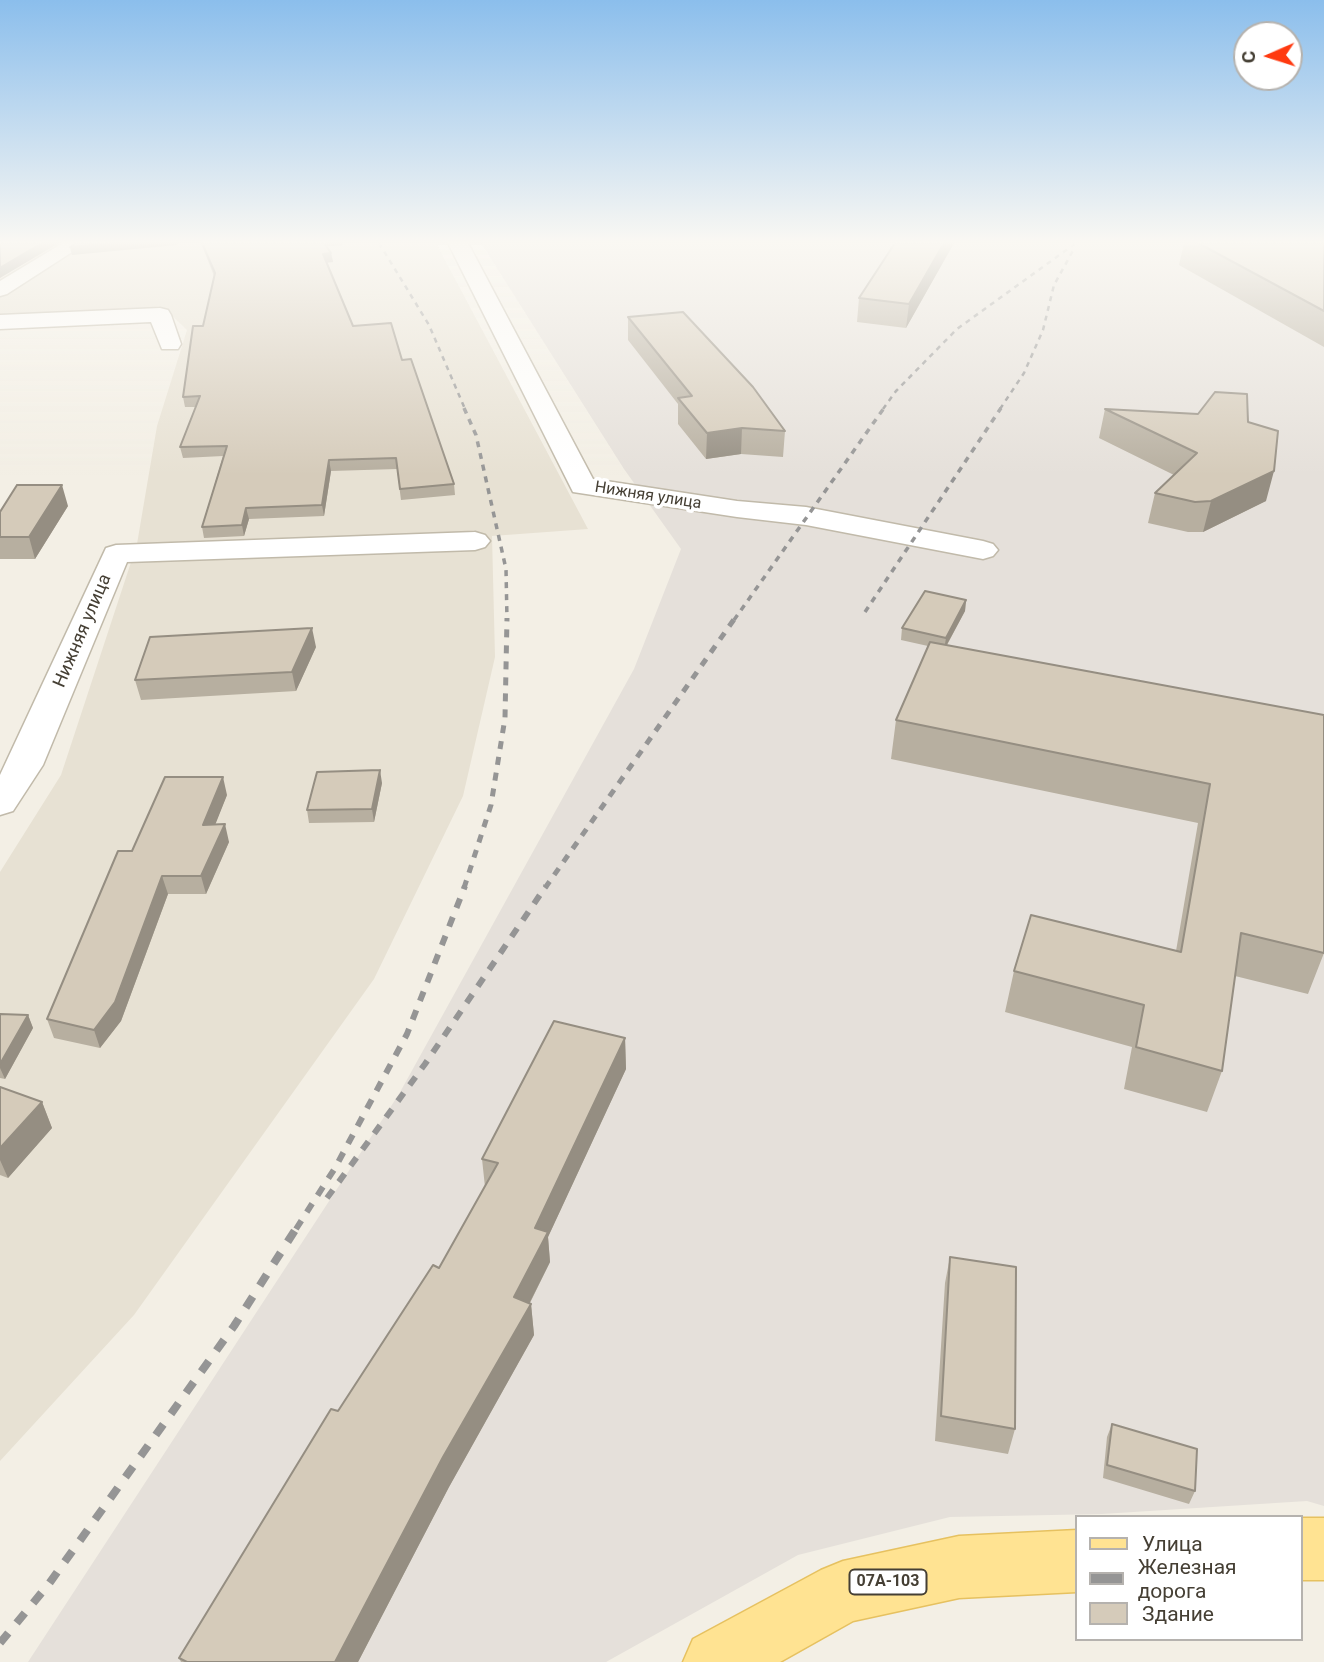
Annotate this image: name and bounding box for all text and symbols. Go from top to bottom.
north arrow [1233,21,1303,91]
text: С [1237,50,1260,64]
street label: Нижняя улица [593,478,703,514]
street label: Нижняя улица [49,571,117,691]
legend [1076,1515,1303,1641]
text: Улица [1142,1532,1203,1556]
text: Железная дорога [1138,1555,1237,1603]
road number: 07А-103 [850,1570,926,1594]
text: Здание [1142,1602,1214,1626]

